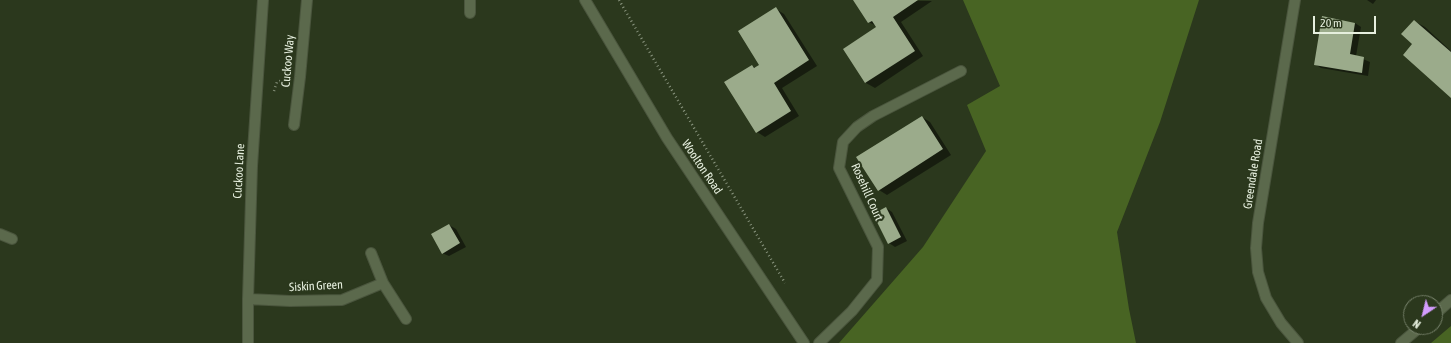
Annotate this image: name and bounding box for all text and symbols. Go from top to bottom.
scale bar [1315,8,1378,34]
text: 20 m [1320,16,1342,30]
street label: Cuckoo Way [279,34,297,88]
street label: Woolton Road [679,137,725,197]
street label: Greendale Road [1240,138,1266,210]
street label: Cuckoo Lane [230,143,248,199]
street label: Rosehill Court [848,161,886,223]
street label: Siskin Green [289,277,343,295]
north arrow [1403,295,1443,335]
text: N [1411,317,1423,331]

